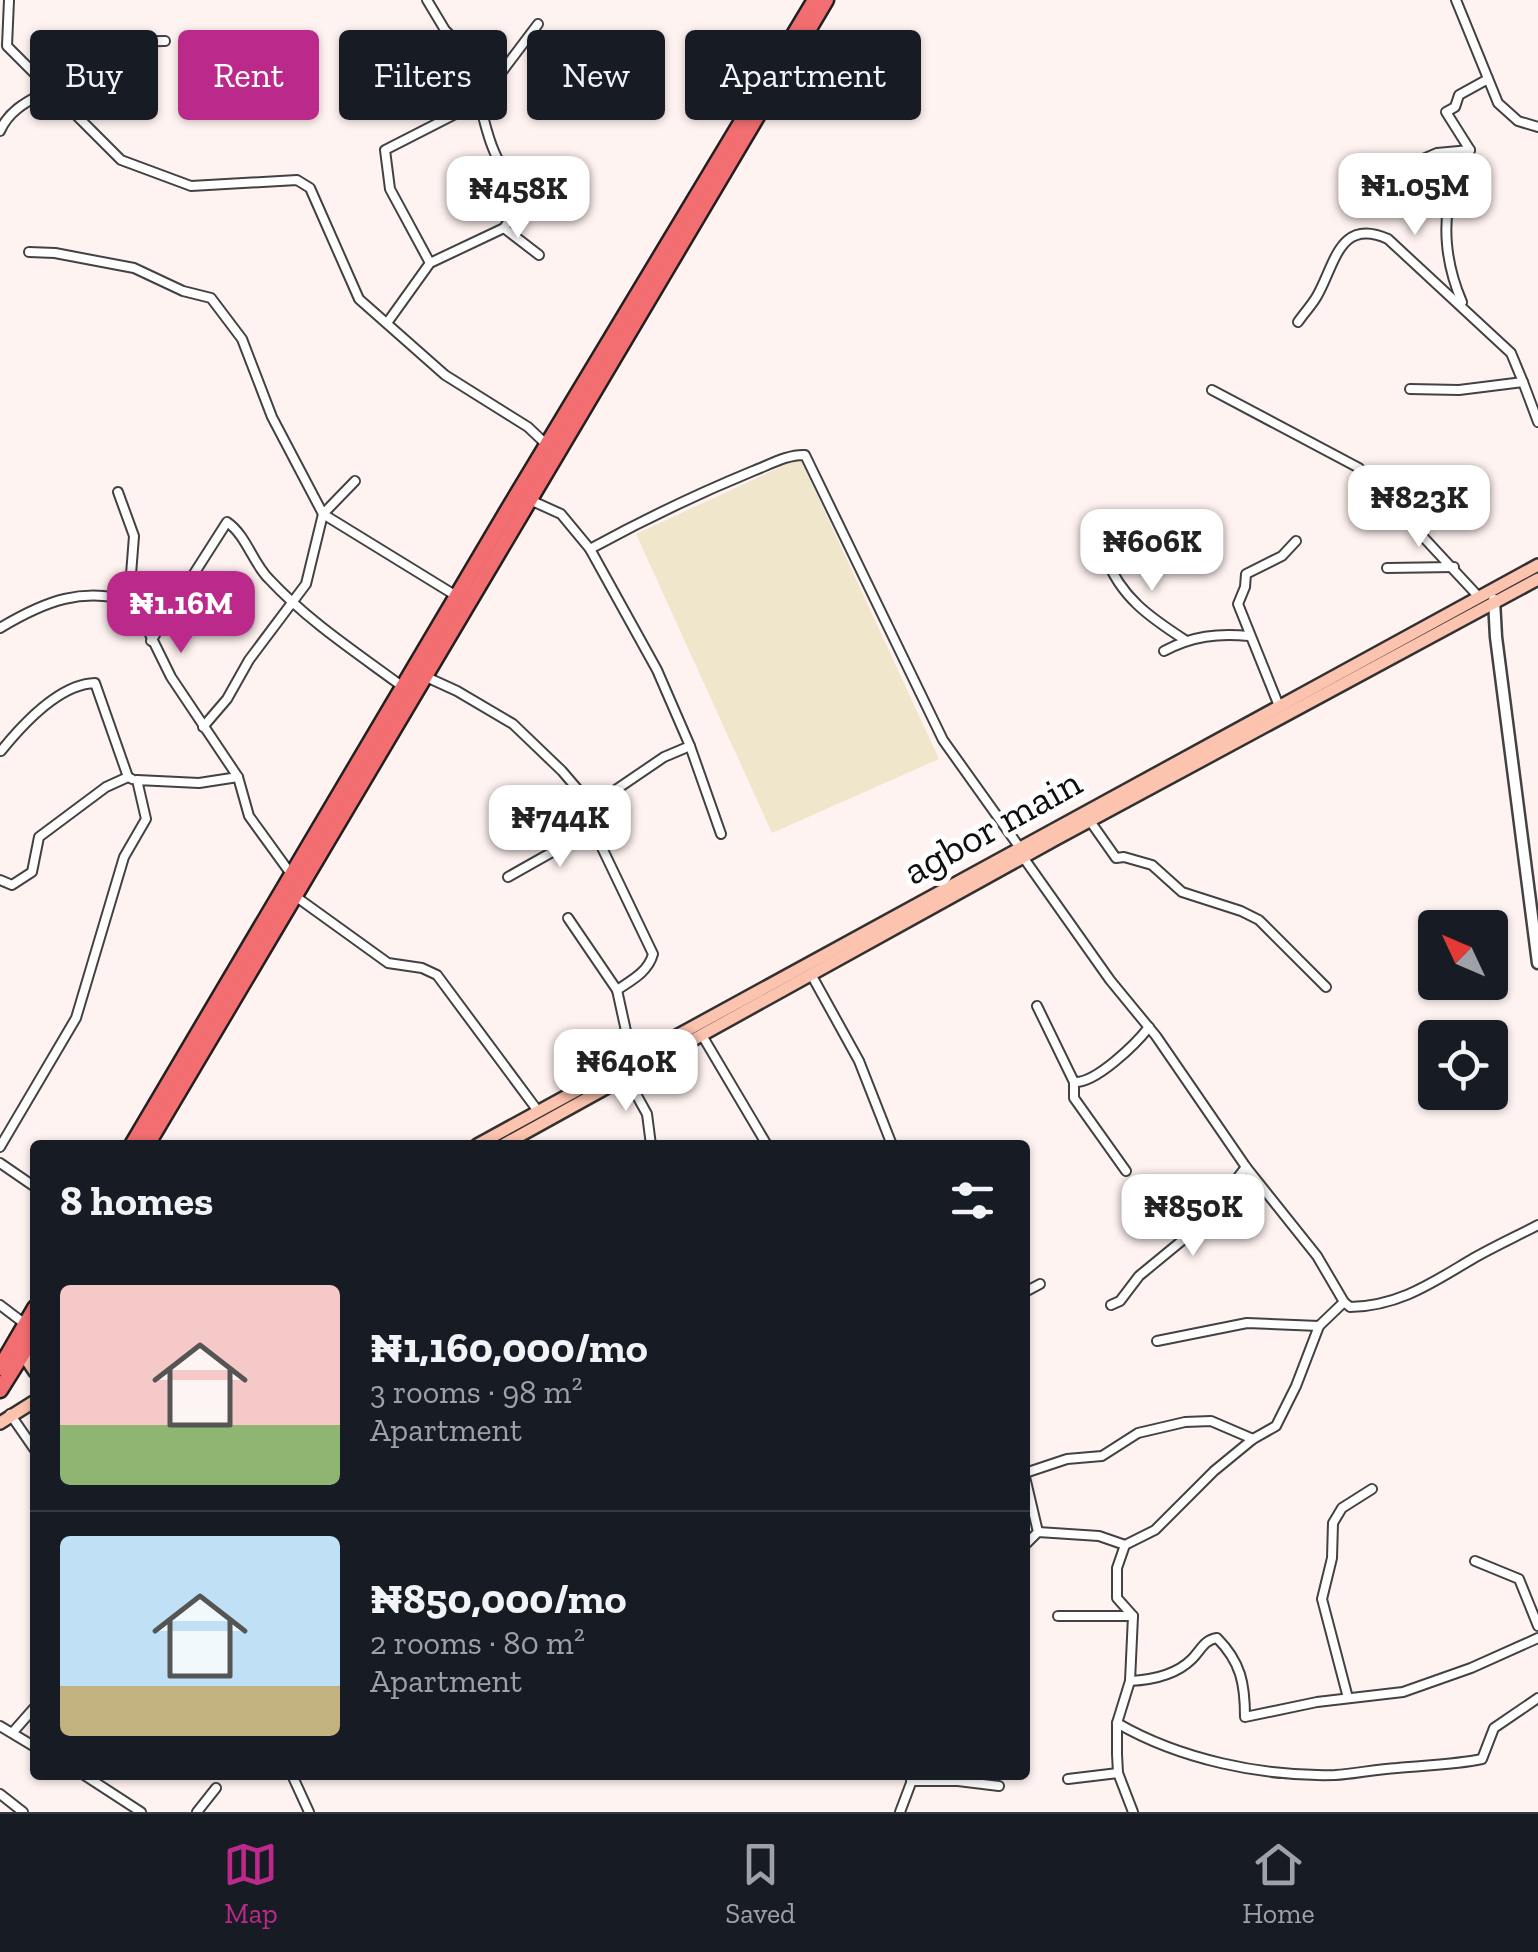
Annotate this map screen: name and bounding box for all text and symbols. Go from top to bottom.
chip: Buy [30,30,158,120]
chip: Rent [178,30,319,120]
chip: Filters [339,30,507,120]
chip: New [527,30,665,120]
chip: Apartment [685,30,921,120]
pin: ₦1.05M [1334,153,1496,238]
pin: ₦458K [448,156,588,241]
text: ₦1.05M [1360,166,1470,204]
text: ₦458K [469,169,567,207]
pin: ₦823K [1349,465,1489,550]
text: ₦823K [1370,478,1468,516]
pin: ₦606K [1082,509,1222,594]
text: ₦606K [1102,522,1202,560]
pin: ₦1.16M [100,571,262,656]
text: ₦1.16M [129,584,233,622]
street label: agbor main [895,757,1090,895]
pin: ₦744K [490,785,630,870]
text: ₦744K [511,798,609,836]
north arrow [1418,910,1508,1000]
map controls [1418,910,1508,1110]
button: locate [1418,1020,1508,1110]
pin: ₦640K [556,1029,696,1114]
text: ₦640K [576,1042,676,1080]
icon: filters [945,1173,1000,1228]
pin: ₦850K [1123,1174,1263,1259]
text: 8 homes [60,1175,213,1226]
text: ₦850K [1143,1187,1243,1225]
text: ₦1,160,000/mo [370,1322,648,1373]
icon: home [140,1325,260,1445]
text: 3 rooms · 98 m² [370,1373,583,1411]
text: Apartment [370,1411,522,1449]
text: ₦850,000/mo [370,1573,627,1624]
icon: home [140,1576,260,1696]
text: 2 rooms · 80 m² [370,1624,585,1662]
text: Apartment [370,1662,522,1700]
tab: Map [223,1837,278,1930]
tab: Saved [725,1837,795,1930]
tab: Home [1242,1837,1315,1930]

